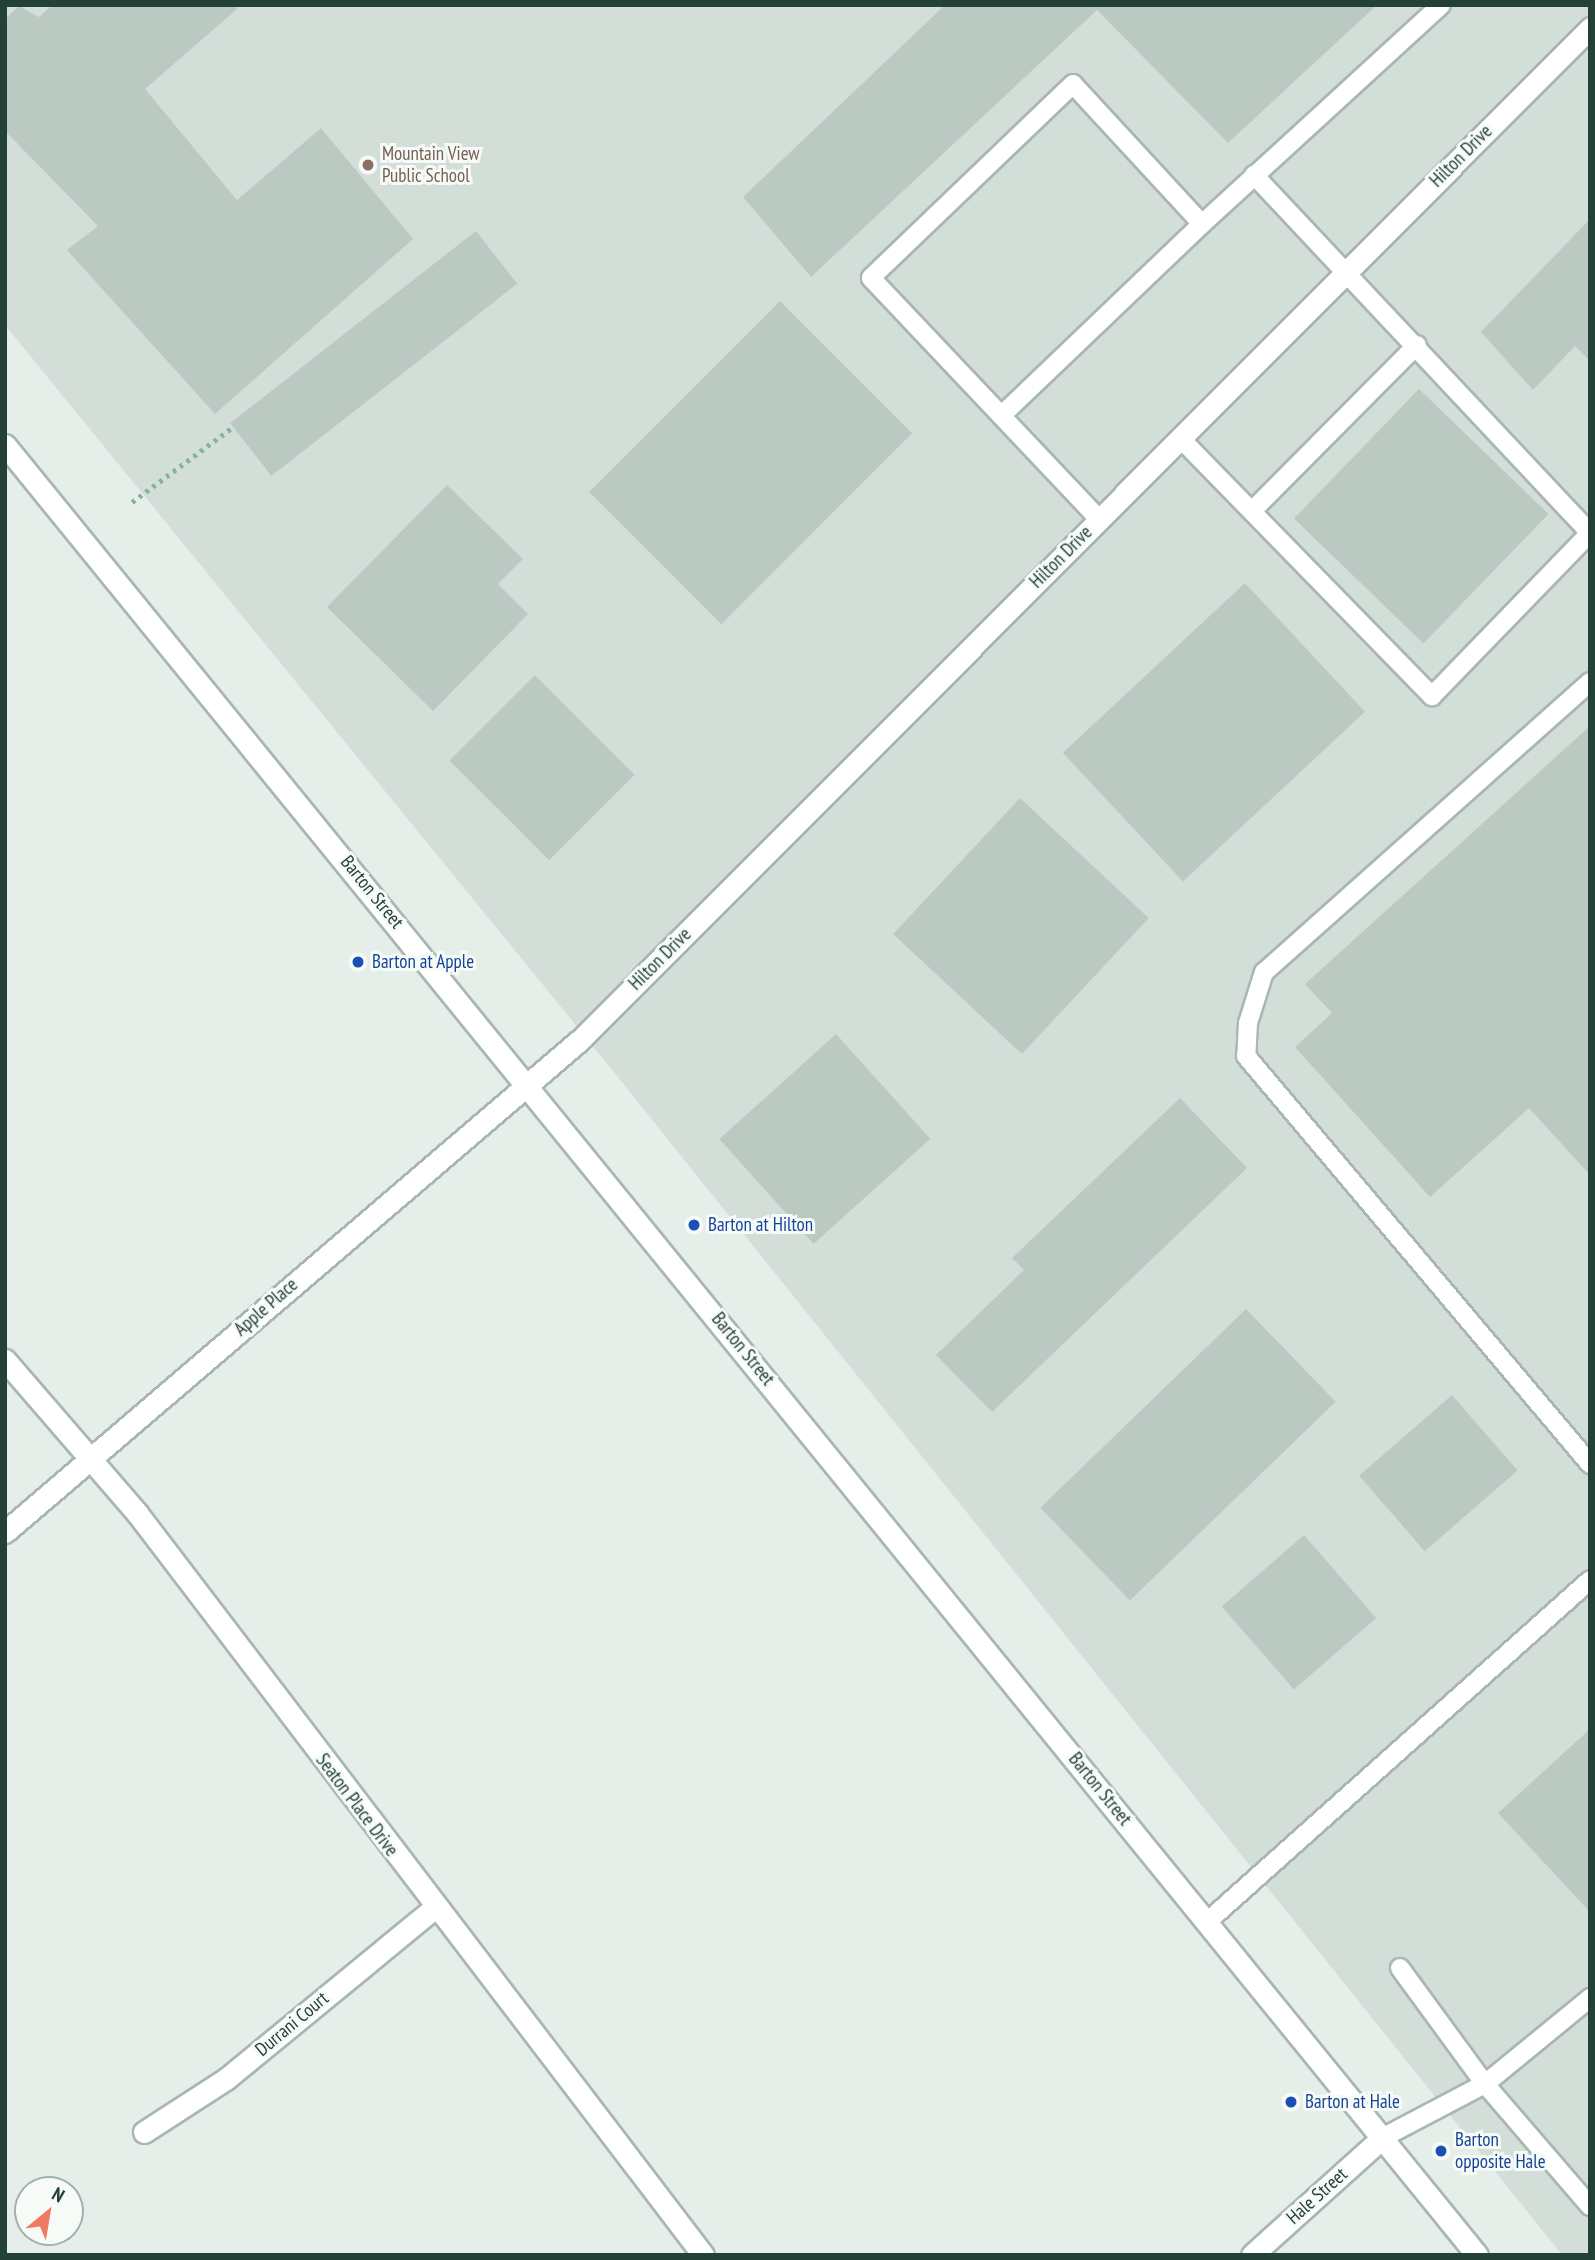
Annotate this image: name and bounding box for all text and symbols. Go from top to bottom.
street label: Hilton Drive [1425,120,1497,192]
place label: Mountain View Public School [382,143,480,187]
marker: Mountain View Public School [360,157,376,173]
street label: Hilton Drive [1025,521,1097,593]
street label: Barton Street [336,851,408,933]
street label: Hilton Drive [624,923,696,995]
place label: Barton at Apple [372,951,475,973]
marker: Barton at Apple [350,954,366,970]
place label: Barton at Hilton [708,1214,813,1236]
marker: Barton at Hilton [686,1217,702,1233]
street label: Apple Place [230,1273,302,1341]
street label: Barton Street [707,1308,779,1390]
street label: Barton Street [1064,1748,1136,1830]
street label: Seaton Place Drive [311,1749,403,1861]
street label: Durrani Court [251,1987,333,2061]
place label: Barton at Hale [1305,2091,1400,2113]
marker: Barton at Hale [1283,2094,1299,2110]
place label: Barton opposite Hale [1455,2129,1545,2173]
marker: Barton opposite Hale [1433,2143,1449,2159]
street label: Hale Street [1282,2163,1352,2229]
north arrow [14,2176,84,2246]
text: N [48,2182,69,2208]

